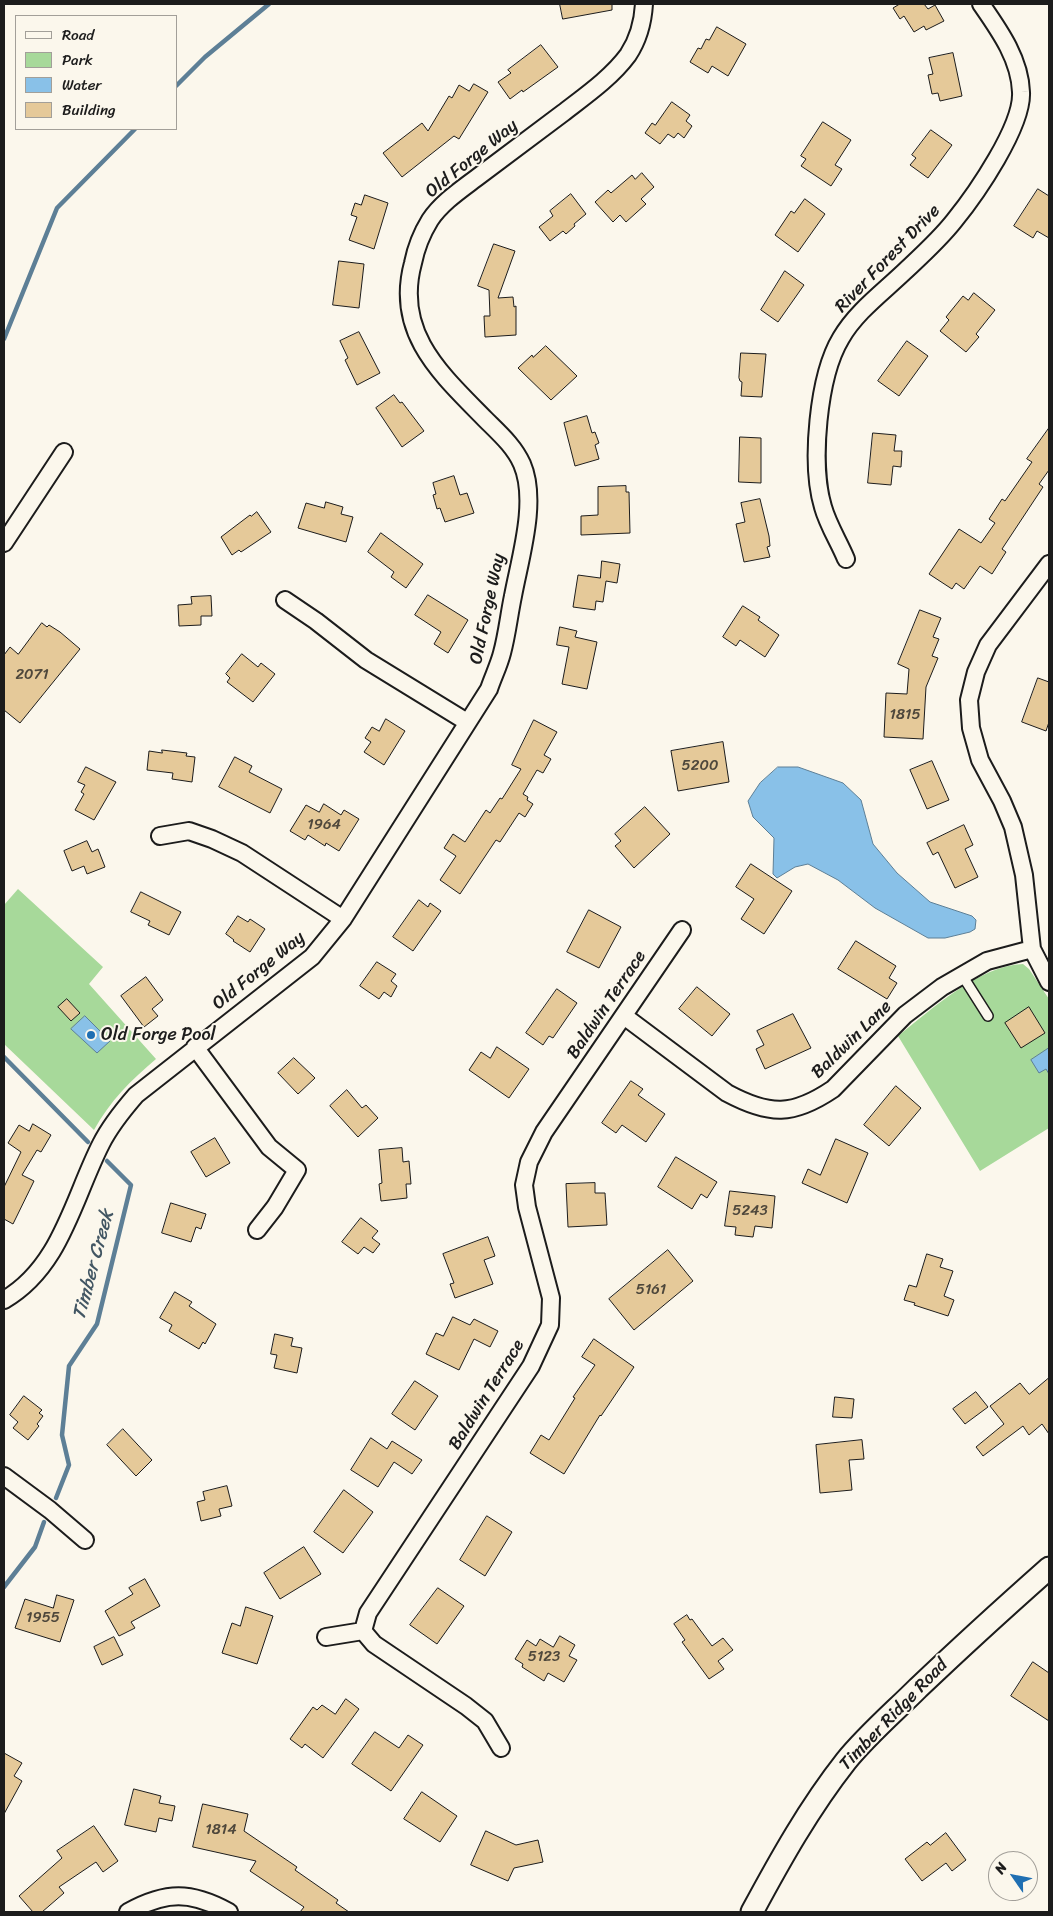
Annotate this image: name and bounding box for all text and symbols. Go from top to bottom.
legend [15,15,178,130]
text: Road [62,22,94,48]
text: Park [62,47,93,73]
text: Water [62,72,102,98]
text: Building [62,97,116,123]
street label: Old Forge Way [421,115,523,203]
street label: River Forest Drive [831,200,945,318]
street label: Old Forge Way [466,552,510,666]
house number: 2071 [15,666,49,684]
house number: 1815 [889,706,921,724]
house number: 5200 [682,757,718,775]
house number: 1964 [307,816,341,834]
street label: Old Forge Way [208,927,310,1015]
street label: Baldwin Terrace [563,947,651,1063]
street label: Baldwin Lane [807,996,897,1084]
place label: Old Forge Pool [101,1024,216,1046]
marker: Old Forge Pool [85,1029,97,1041]
house number: 5243 [732,1202,768,1220]
water label: Timber Creek [68,1208,120,1322]
house number: 5161 [636,1281,666,1299]
street label: Baldwin Terrace [444,1336,530,1454]
house number: 1955 [26,1609,60,1627]
house number: 5123 [528,1648,560,1666]
street label: Timber Ridge Road [835,1655,953,1775]
house number: 1814 [205,1821,237,1839]
north arrow [988,1851,1038,1901]
text: N [988,1857,1014,1879]

